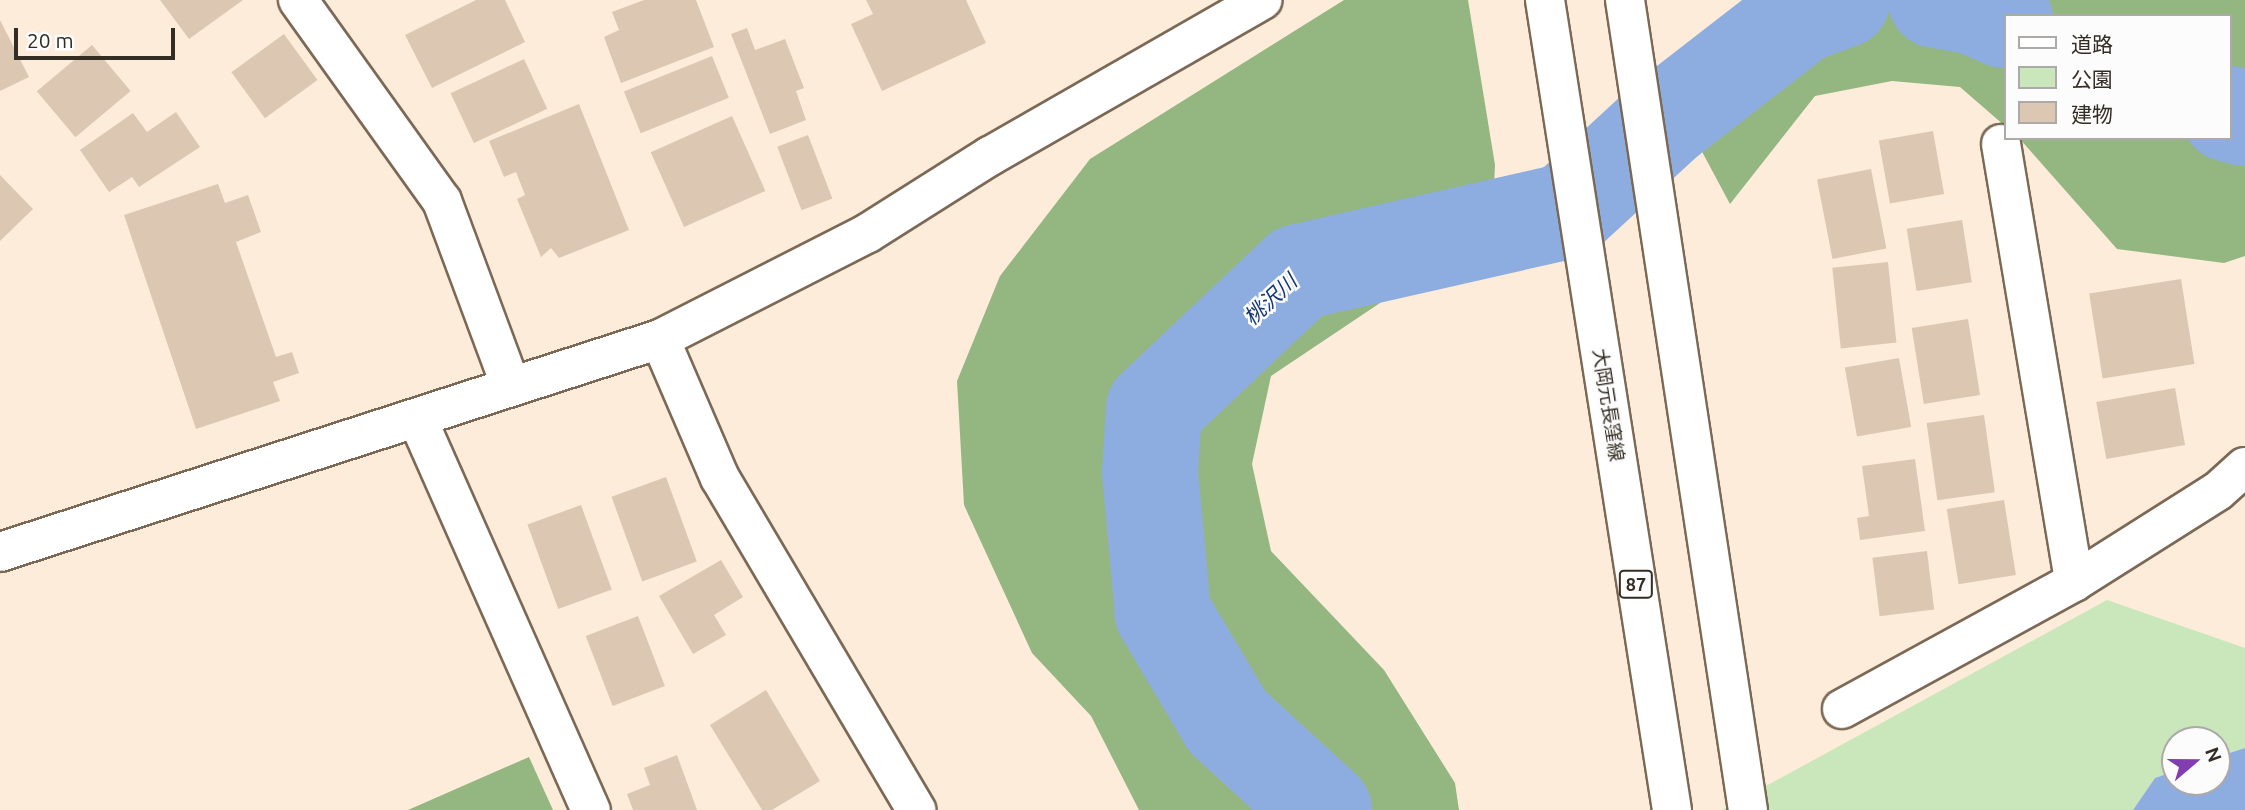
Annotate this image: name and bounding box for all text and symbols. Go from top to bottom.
scale bar [18,14,178,58]
legend [2004,14,2231,140]
text: 20 m [27,28,74,52]
text: 道路 [2071,32,2113,56]
text: 公園 [2071,67,2113,91]
text: 建物 [2071,102,2113,126]
water label: 桃沢川 [1238,268,1302,330]
street label: 大岡元長窪線 [1588,347,1628,463]
road number: 87 [1618,570,1654,598]
north arrow [2161,726,2231,796]
text: N [2201,744,2227,765]

